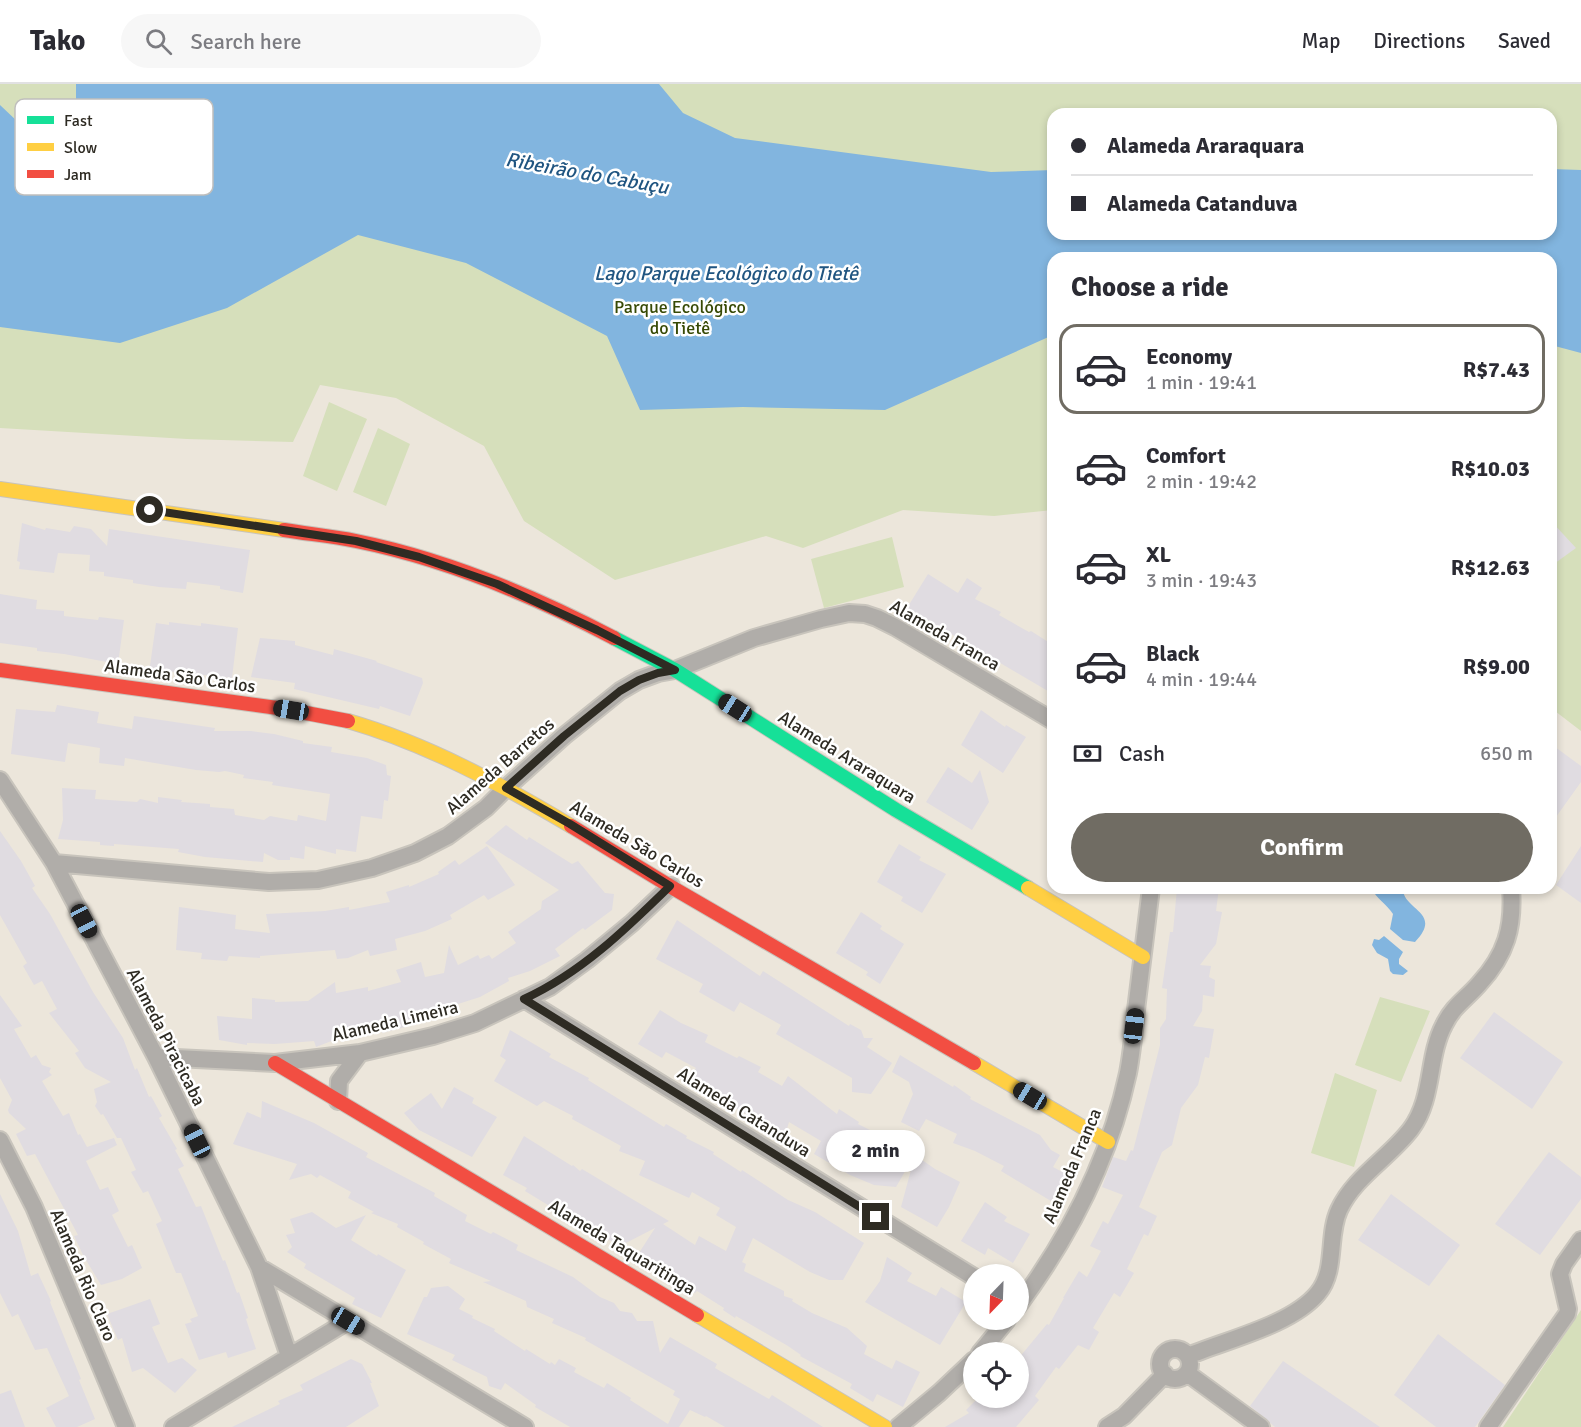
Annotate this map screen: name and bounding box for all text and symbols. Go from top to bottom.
search box [121,14,541,68]
text: Tako [30,24,85,58]
icon: search [142,25,175,58]
text: Search here [190,28,301,55]
text: Map [1302,28,1340,54]
text: Directions [1373,28,1465,54]
text: Saved [1498,28,1551,54]
legend [15,99,213,195]
text: Fast [64,111,93,131]
text: Alameda Araraquara [1107,132,1304,159]
text: Slow [64,138,98,158]
water label: Ribeirão do Cabuçu [504,147,671,200]
text: Jam [64,165,92,185]
text: Alameda Catanduva [1107,190,1297,217]
water label: Lago Parque Ecológico do Tietê [594,261,859,286]
text: Choose a ride [1071,271,1229,304]
park label: Parque Ecológico do Tietê [614,296,746,339]
icon: car [1074,342,1128,396]
text: Economy [1146,343,1232,370]
text: R$7.43 [1463,356,1530,383]
text: 1 min · 19:41 [1146,370,1257,395]
icon: car [1074,441,1128,495]
text: Comfort [1146,442,1226,469]
text: R$10.03 [1451,455,1530,482]
text: 2 min · 19:42 [1146,469,1257,494]
route start [136,496,163,523]
icon: car [1074,540,1128,594]
text: XL [1146,541,1171,568]
text: R$12.63 [1451,554,1530,581]
text: 3 min · 19:43 [1146,568,1257,593]
street label: Alameda Franca [886,595,1004,675]
icon: car [1074,639,1128,693]
text: Black [1146,640,1200,667]
text: R$9.00 [1463,653,1530,680]
street label: Alameda São Carlos [103,654,257,698]
text: 4 min · 19:44 [1146,667,1257,692]
car [715,691,755,725]
car [272,698,310,722]
street label: Alameda Araraquara [774,706,920,808]
street label: Alameda Barretos [441,713,559,819]
icon: cash [1071,737,1104,770]
text: Cash [1119,740,1165,767]
text: 650 m [1480,741,1533,766]
street label: Alameda São Carlos [566,795,708,893]
button: Confirm [1071,813,1533,882]
car [68,901,100,941]
street label: Alameda Piracicaba [122,964,210,1110]
street label: Alameda Limeira [330,996,460,1046]
car [1123,1007,1145,1045]
street label: Alameda Catanduva [673,1062,815,1162]
car [1010,1079,1050,1113]
street label: Alameda Franca [1038,1105,1106,1227]
car [181,1121,213,1161]
callout: 2 min [826,1130,926,1172]
text: 2 min [851,1138,900,1163]
street label: Alameda Taquaritinga [544,1194,700,1300]
route end [862,1203,889,1230]
street label: Alameda Rio Claro [45,1206,121,1344]
north arrow [963,1264,1029,1330]
map controls [963,1264,1029,1408]
car [328,1304,368,1338]
button: locate [963,1342,1029,1408]

